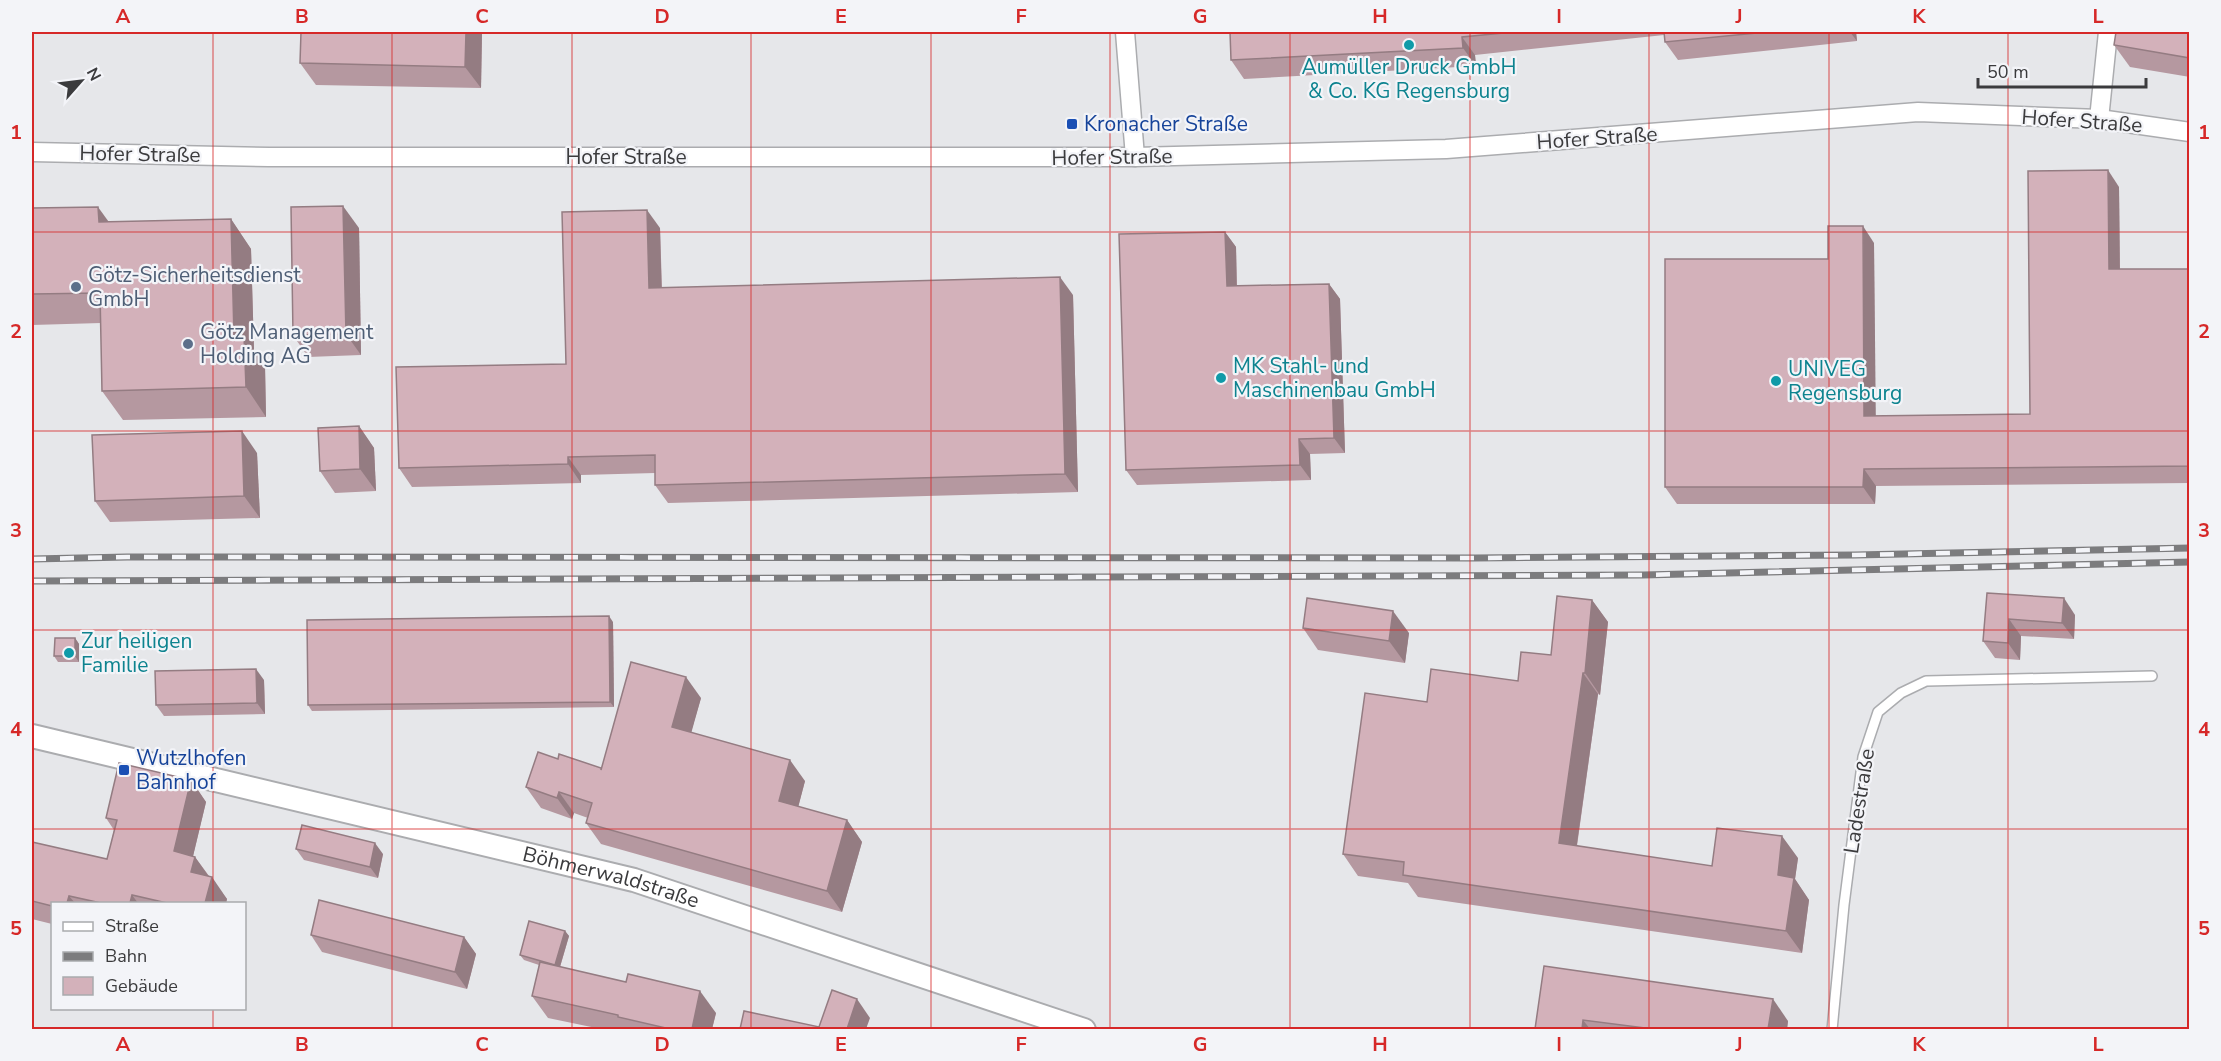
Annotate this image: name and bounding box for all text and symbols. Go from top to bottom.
text: A [116,3,131,30]
text: B [295,3,309,30]
text: C [475,3,489,30]
text: D [654,3,670,30]
text: E [835,3,847,30]
text: F [1015,3,1027,30]
text: G [1193,3,1207,30]
text: H [1372,3,1388,30]
text: I [1556,3,1562,30]
text: J [1734,3,1743,30]
text: K [1912,3,1926,30]
text: L [2092,3,2104,30]
marker: Aumüller Druck GmbH & Co. KG Regensburg [1402,38,1416,52]
north arrow [51,51,111,111]
scale bar [1978,51,2146,89]
place label: Aumüller Druck GmbH & Co. KG Regensburg [1301,53,1517,105]
text: 50 m [1987,60,2029,84]
text: N [81,64,106,85]
street label: Hofer Straße [2021,103,2143,139]
place label: Kronacher Straße [1084,110,1248,138]
marker: Kronacher Straße [1065,117,1079,131]
text: 1 [10,119,22,146]
text: 1 [2198,119,2210,146]
street label: Hofer Straße [1536,120,1658,156]
street label: Hofer Straße [79,139,201,169]
street label: Hofer Straße [1051,142,1173,172]
street label: Hofer Straße [565,143,687,171]
place label: Götz-Sicherheitsdienst GmbH [88,261,301,313]
marker: Götz-Sicherheitsdienst GmbH [69,280,83,294]
text: 2 [10,318,22,345]
place label: Götz Management Holding AG [200,318,374,370]
text: 2 [2198,318,2210,345]
marker: Götz Management Holding AG [181,337,195,351]
place label: MK Stahl- und Maschinenbau GmbH [1233,352,1436,404]
place label: UNIVEG Regensburg [1788,355,1902,407]
marker: MK Stahl- und Maschinenbau GmbH [1214,371,1228,385]
marker: UNIVEG Regensburg [1769,374,1783,388]
text: 3 [10,517,22,544]
text: 3 [2198,517,2210,544]
place label: Zur heiligen Familie [81,627,192,679]
marker: Zur heiligen Familie [62,646,76,660]
text: 4 [10,716,22,743]
text: 4 [2198,716,2210,743]
place label: Wutzlhofen Bahnhof [136,744,246,796]
street label: Ladestraße [1837,746,1881,856]
marker: Wutzlhofen Bahnhof [117,763,131,777]
street label: Böhmerwaldstraße [520,840,703,915]
legend [51,902,246,1010]
text: Straße [105,914,159,938]
text: 5 [10,915,22,942]
text: 5 [2198,915,2210,942]
text: Bahn [105,944,147,968]
text: Gebäude [105,974,178,998]
text: A [116,1031,131,1058]
text: B [295,1031,309,1058]
text: C [475,1031,489,1058]
text: D [654,1031,670,1058]
text: E [835,1031,847,1058]
text: F [1015,1031,1027,1058]
text: G [1193,1031,1207,1058]
text: H [1372,1031,1388,1058]
text: I [1556,1031,1562,1058]
text: J [1734,1031,1743,1058]
text: K [1912,1031,1926,1058]
text: L [2092,1031,2104,1058]

